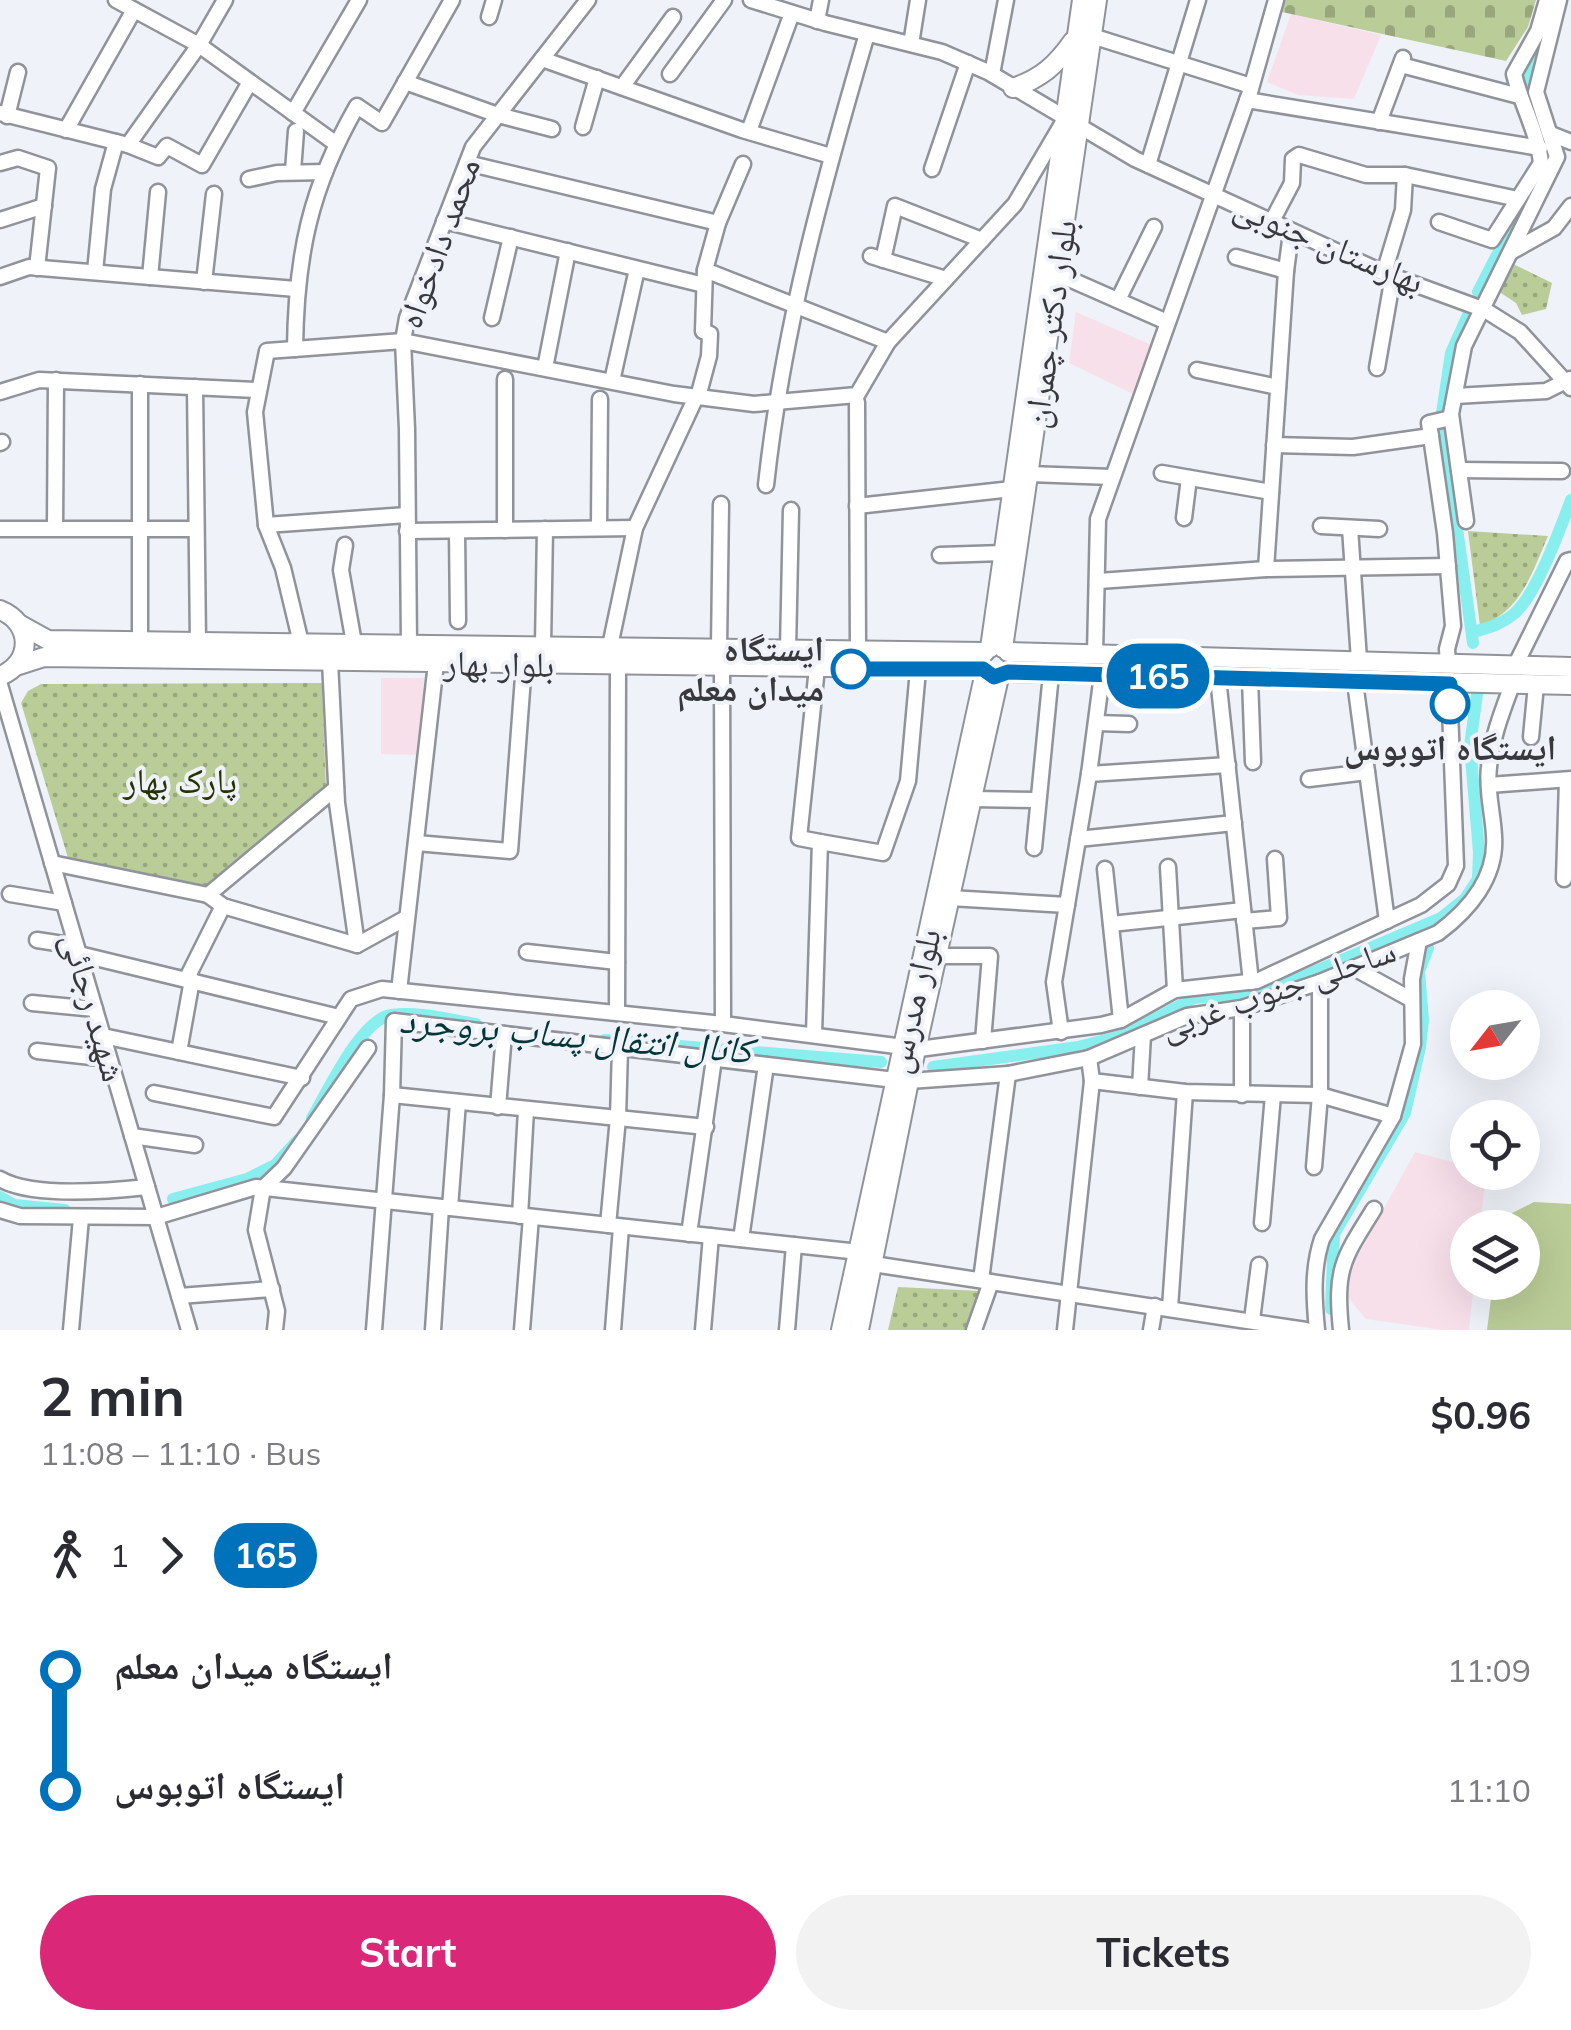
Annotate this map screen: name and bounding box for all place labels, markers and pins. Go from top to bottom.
place label: ایستگاه میدان معلم [677,626,824,712]
marker: ایستگاه میدان معلم [832,650,870,688]
marker: ایستگاه اتوبوس [1431,685,1469,723]
place label: ایستگاه اتوبوس [1344,725,1556,769]

